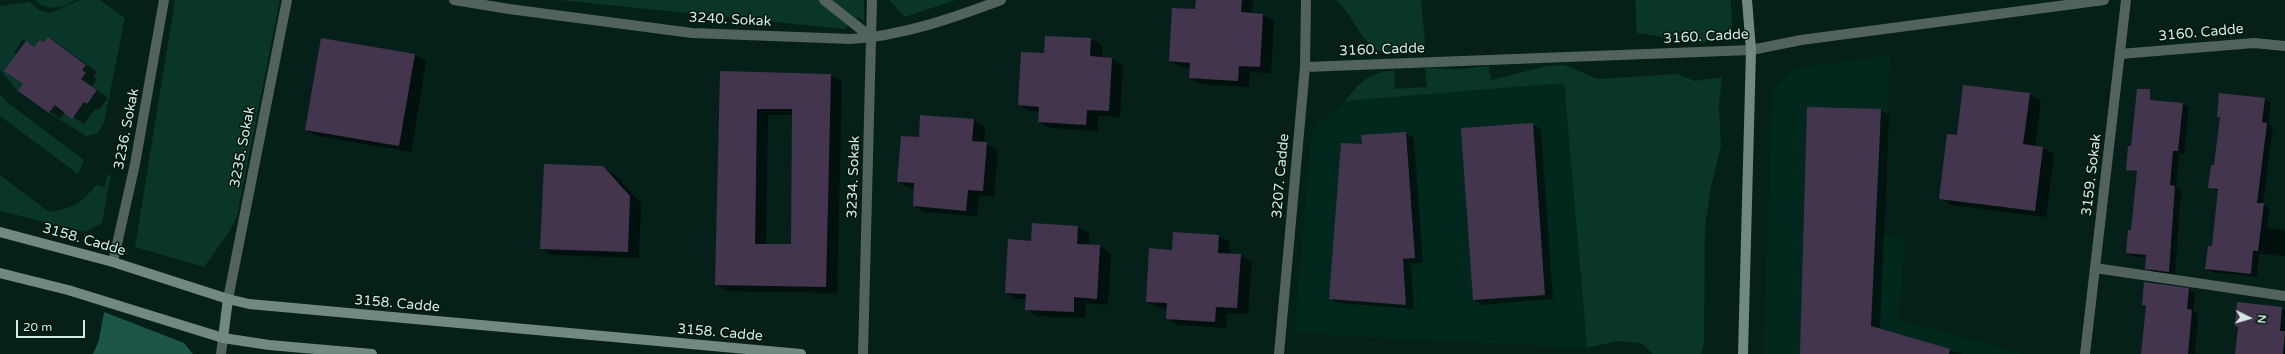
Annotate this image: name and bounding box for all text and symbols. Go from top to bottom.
street label: 3240. Sokak [688,9,772,31]
street label: 3160. Cadde [2158,21,2244,45]
street label: 3160. Cadde [1663,26,1749,48]
street label: 3160. Cadde [1339,40,1425,60]
street label: 3236. Sokak [111,87,143,171]
street label: 3235. Sokak [227,105,259,189]
street label: 3207. Cadde [1269,133,1293,219]
street label: 3159. Sokak [2079,133,2105,217]
street label: 3234. Sokak [844,135,864,219]
street label: 3158. Cadde [41,220,127,260]
street label: 3158. Cadde [354,292,440,316]
north arrow [2229,298,2269,338]
scale bar [18,312,87,338]
text: N [2255,314,2268,324]
text: 20 m [23,320,52,334]
street label: 3158. Cadde [677,321,763,345]

